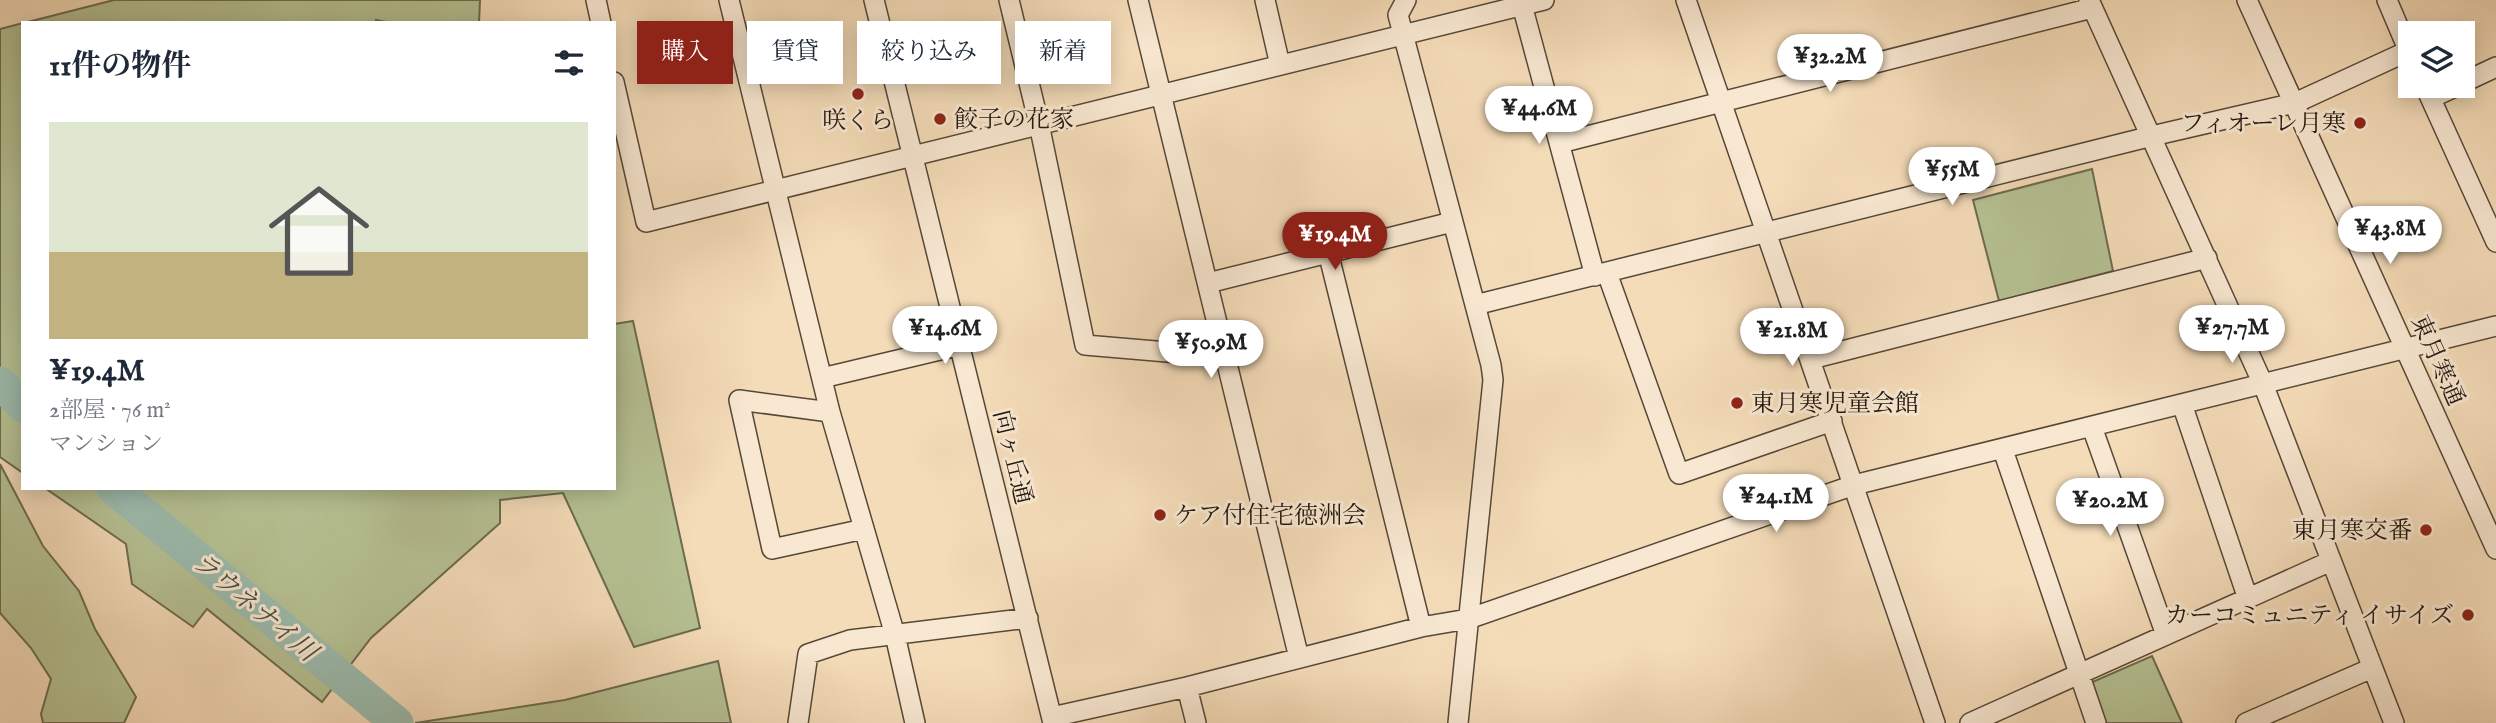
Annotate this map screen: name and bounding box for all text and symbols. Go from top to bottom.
chip: 購入 [637,21,733,84]
chip: 賃貸 [747,21,843,84]
chip: 絞り込み [857,21,1001,84]
chip: 新着 [1015,21,1111,84]
map controls [2398,21,2475,98]
button: layers [2398,21,2475,98]
pin: ¥32.2M [1773,34,1887,94]
text: ¥32.2M [1793,42,1867,71]
icon: filters [550,44,588,82]
text: 11件の物件 [49,48,191,86]
marker: 咲くら [850,86,866,102]
pin: ¥44.6M [1482,86,1596,146]
text: ¥44.6M [1501,94,1577,123]
place label: 餃子の花家 [954,105,1074,136]
place label: 咲くら [822,106,894,137]
place label: フィオーレ月寒 [2180,109,2346,140]
marker: 餃子の花家 [932,111,948,127]
marker: フィオーレ月寒 [2352,115,2368,131]
pin: ¥55M [1911,148,1993,207]
text: ¥55M [1924,155,1980,184]
icon: home [256,168,382,294]
pin: ¥43.8M [2333,206,2447,266]
pin: ¥19.4M [1278,212,1392,272]
text: ¥43.8M [2354,214,2426,243]
text: ¥19.4M [1298,220,1372,249]
pin: ¥14.6M [888,306,1002,366]
pin: ¥27.7M [2175,306,2289,365]
pin: ¥21.8M [1735,308,1849,368]
street label: 東月寒通 [2403,310,2470,411]
text: ¥27.7M [2195,313,2269,342]
text: ¥14.6M [908,314,982,343]
text: ¥21.8M [1756,316,1828,345]
pin: ¥50.9M [1154,320,1268,380]
text: ¥50.9M [1175,328,1247,357]
text: ¥19.4M [49,353,145,391]
place label: 東月寒児童会館 [1751,389,1919,420]
marker: 東月寒児童会館 [1729,395,1745,411]
text: 2部屋 · 76 m² [49,396,171,425]
street label: 向ヶ丘通 [985,407,1038,508]
text: マンション [49,430,163,459]
pin: ¥24.1M [1719,475,1833,534]
pin: ¥20.2M [2053,478,2167,538]
text: ¥24.1M [1739,482,1813,511]
text: ¥20.2M [2072,486,2148,515]
place label: ケア付住宅徳洲会 [1174,501,1366,532]
marker: ケア付住宅徳洲会 [1152,507,1168,523]
place label: 東月寒交番 [2292,516,2412,547]
marker: 東月寒交番 [2418,522,2434,538]
water label: ラウネナイ川 [185,545,326,671]
place label: カーコミュニティ イサイズ [2165,601,2454,632]
marker: カーコミュニティ イサイズ [2460,607,2476,623]

